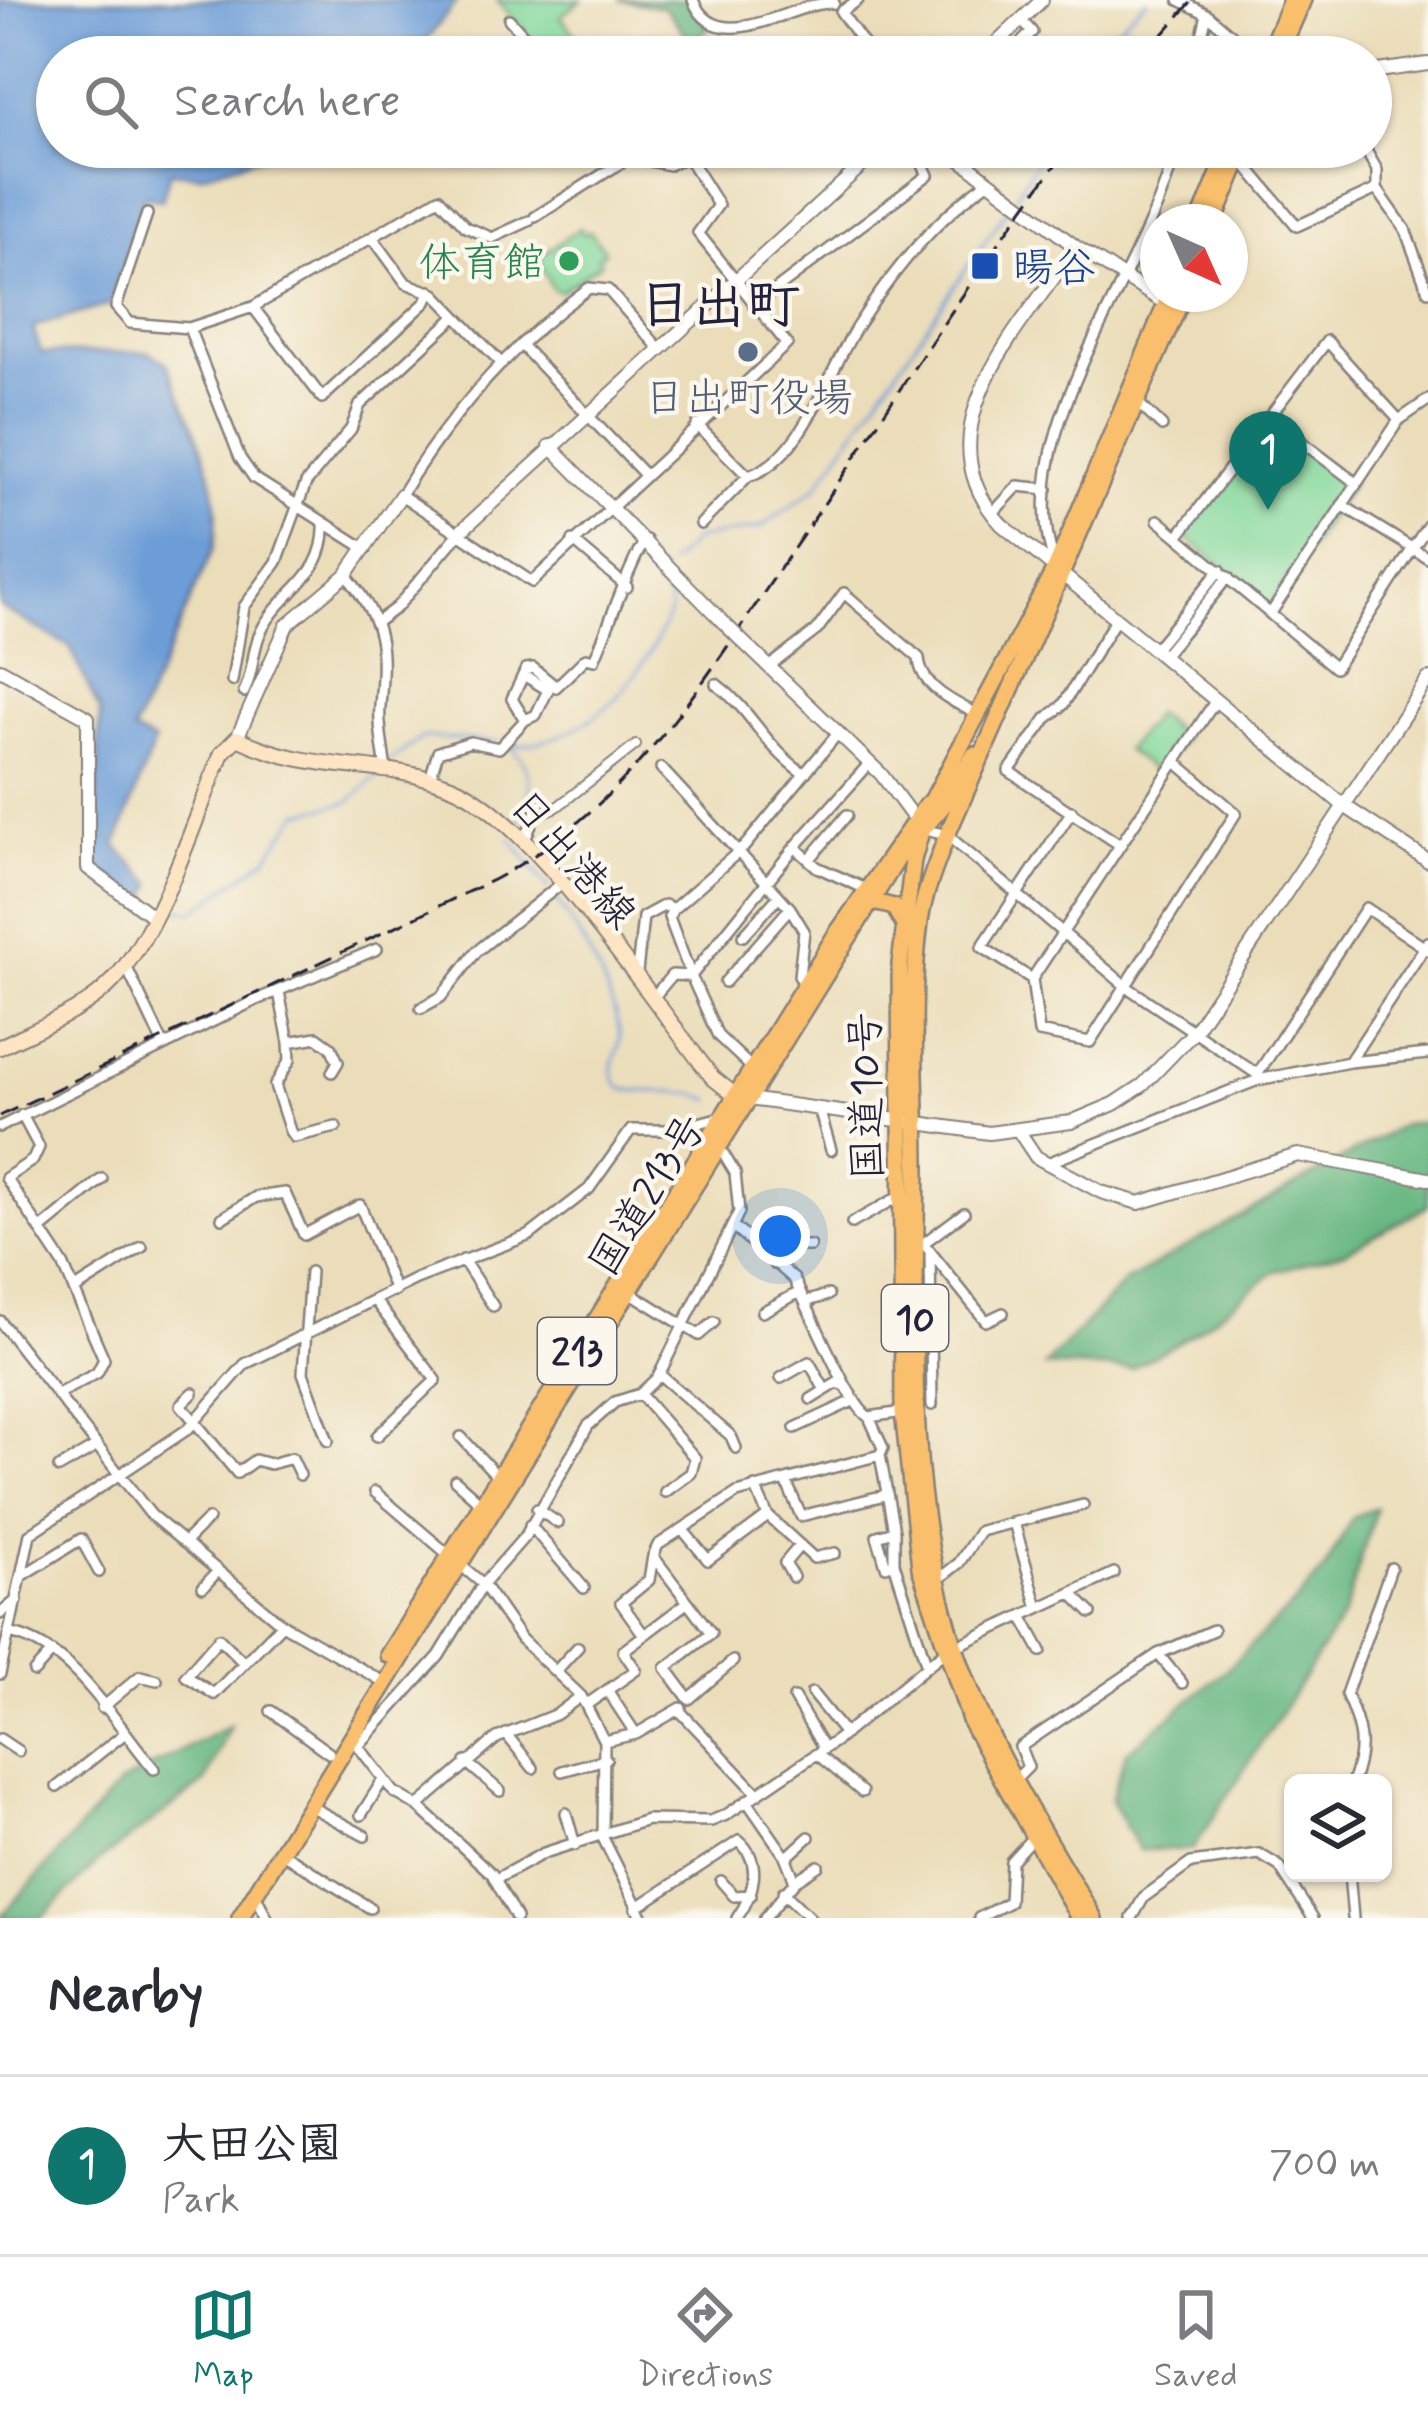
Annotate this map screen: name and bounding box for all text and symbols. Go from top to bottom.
search box [36,36,1392,168]
icon: search [78,69,144,135]
text: Search here [174,73,401,132]
north arrow [1140,204,1248,312]
place label: 体育館 [419,237,545,292]
place label: 暘谷 [1012,242,1096,297]
marker: 体育館 [556,248,582,274]
marker: 暘谷 [969,250,1001,282]
district label: 日出町 [638,272,800,343]
marker: 日出町役場 [735,339,761,365]
place label: 日出町役場 [643,372,853,427]
pin: 1 [1229,411,1307,510]
street label: 日出港線 [495,779,647,942]
street label: 国道10号 [840,1011,897,1181]
street label: 国道213号 [577,1104,720,1288]
your location [750,1206,810,1266]
road number: 10 [882,1285,948,1351]
road number: 213 [538,1318,616,1384]
map controls [1284,1774,1392,1882]
button: layers [1284,1774,1392,1882]
text: Nearby [48,1963,203,2029]
text: 大田公園 [162,2116,342,2175]
text: 1 [78,2140,96,2191]
text: 700 m [1269,2140,1380,2191]
text: Park [162,2175,240,2226]
tab: Map [190,2282,256,2398]
tab: Directions [637,2282,773,2398]
tab: Saved [1154,2282,1238,2398]

